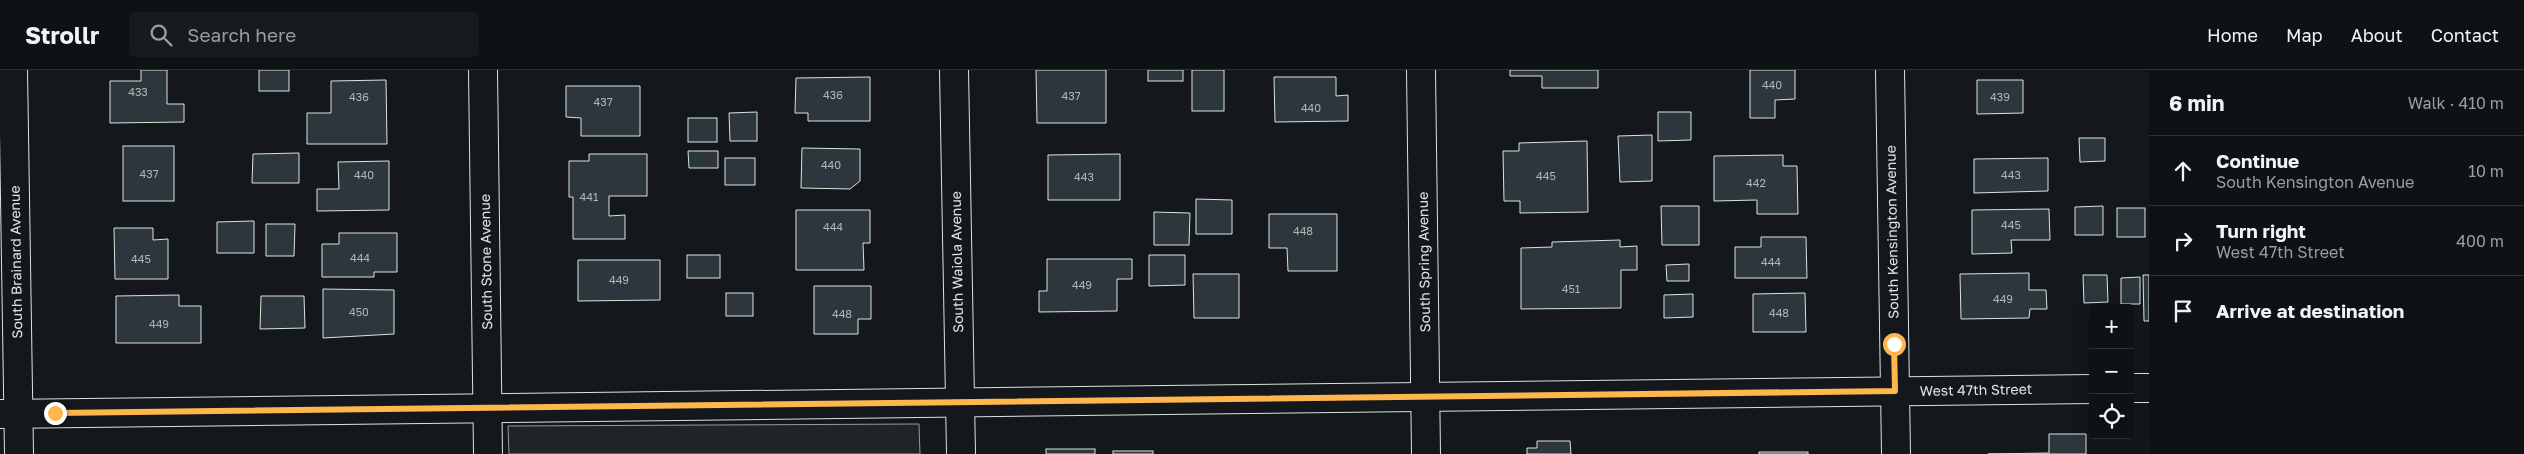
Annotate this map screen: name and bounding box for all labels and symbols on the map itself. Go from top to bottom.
house number: 440 [1762,78,1782,91]
house number: 433 [128,85,148,98]
house number: 436 [823,88,843,101]
house number: 437 [1062,89,1081,102]
house number: 436 [349,90,369,103]
house number: 439 [1990,90,2010,103]
house number: 437 [594,95,613,108]
house number: 440 [1301,101,1321,114]
street label: South Kensington Avenue [1881,145,1902,319]
house number: 440 [821,158,841,171]
house number: 437 [140,167,159,180]
house number: 440 [354,168,374,181]
house number: 443 [2001,168,2021,181]
house number: 445 [1536,169,1556,182]
house number: 443 [1074,170,1094,183]
house number: 442 [1746,176,1766,189]
street label: South Brainard Avenue [6,185,25,339]
house number: 441 [580,190,598,203]
street label: South Waiola Avenue [947,191,966,333]
street label: South Spring Avenue [1414,192,1433,332]
street label: South Stone Avenue [476,194,495,330]
house number: 445 [2001,218,2021,231]
house number: 444 [823,220,843,233]
house number: 448 [1293,224,1313,237]
house number: 444 [350,251,370,264]
house number: 445 [131,252,151,265]
house number: 444 [1761,255,1781,268]
house number: 449 [609,273,629,286]
house number: 449 [1072,278,1092,291]
house number: 451 [1562,282,1580,295]
house number: 449 [1993,292,2013,305]
house number: 450 [349,305,369,318]
house number: 448 [1769,306,1789,319]
house number: 448 [832,307,852,320]
house number: 449 [149,317,169,330]
route start [1883,333,1906,356]
street label: West 47th Street [1920,380,2032,399]
route end [44,402,67,425]

